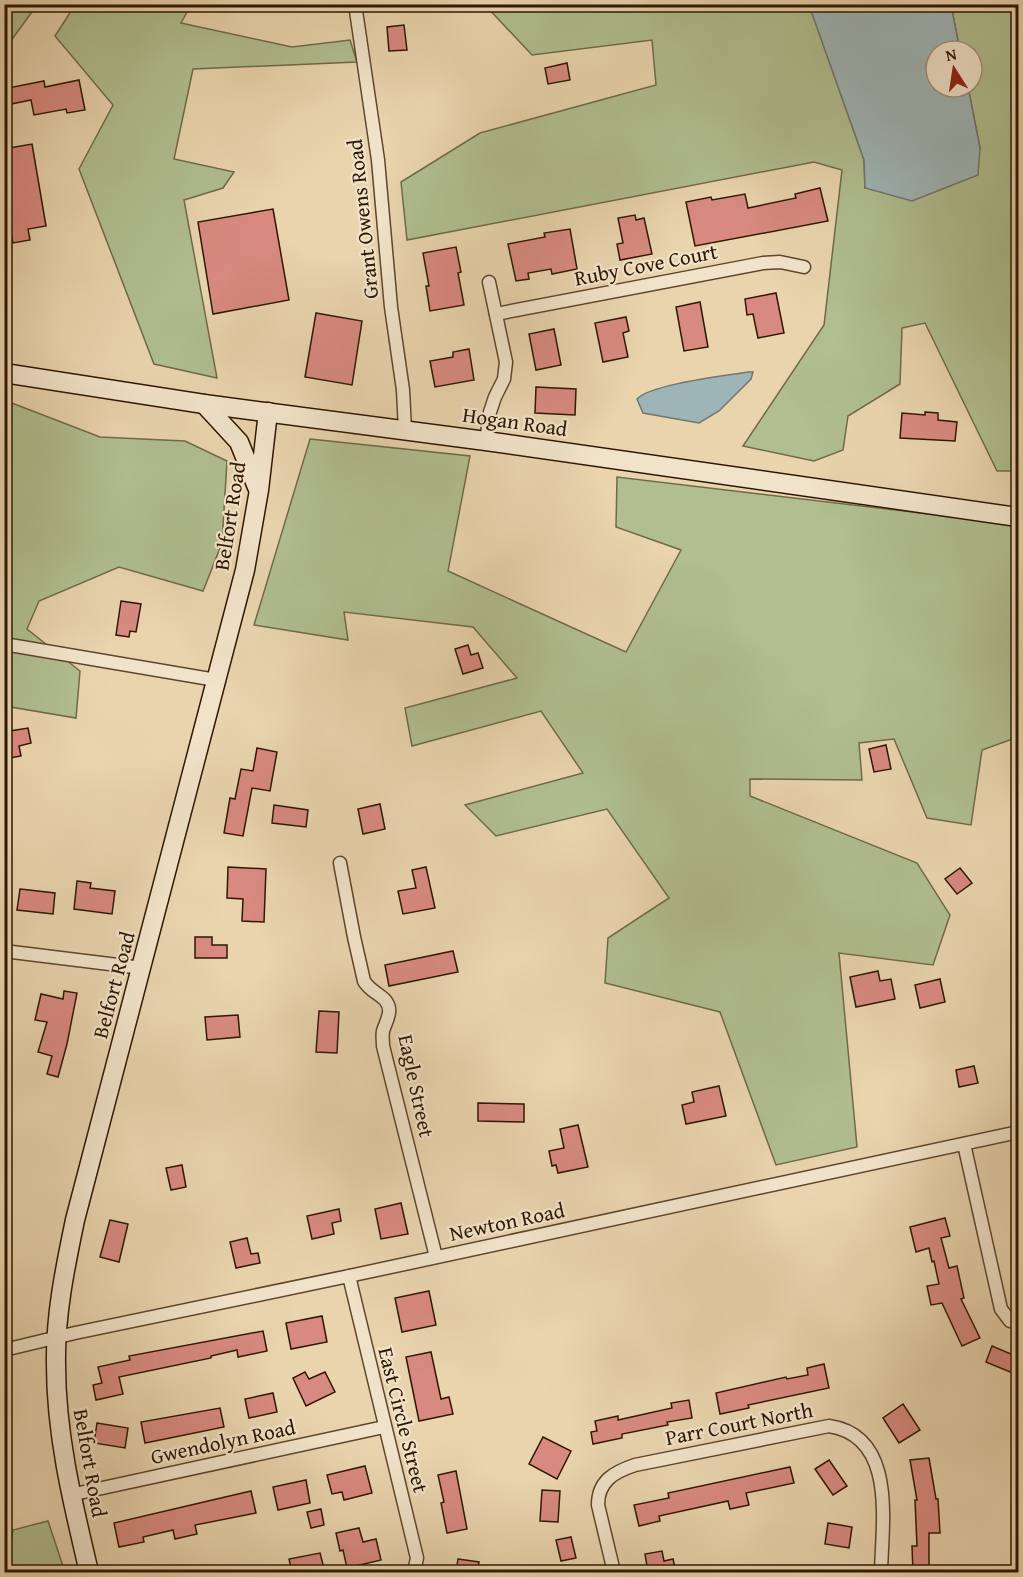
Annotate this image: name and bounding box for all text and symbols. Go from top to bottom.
north arrow [924,39,984,99]
text: N [943,41,959,67]
street label: Grant Owens Road [339,137,386,300]
street label: Ruby Cove Court [572,235,721,294]
street label: Hogan Road [461,399,570,444]
street label: Belfort Road [206,459,254,573]
street label: Belfort Road [84,927,143,1042]
street label: Eagle Street [390,1032,443,1141]
street label: Newton Road [446,1194,568,1249]
street label: East Circle Street [370,1344,437,1497]
street label: Parr Court North [663,1394,816,1453]
street label: Belfort Road [66,1406,115,1520]
street label: Gwendolyn Road [148,1411,299,1472]

